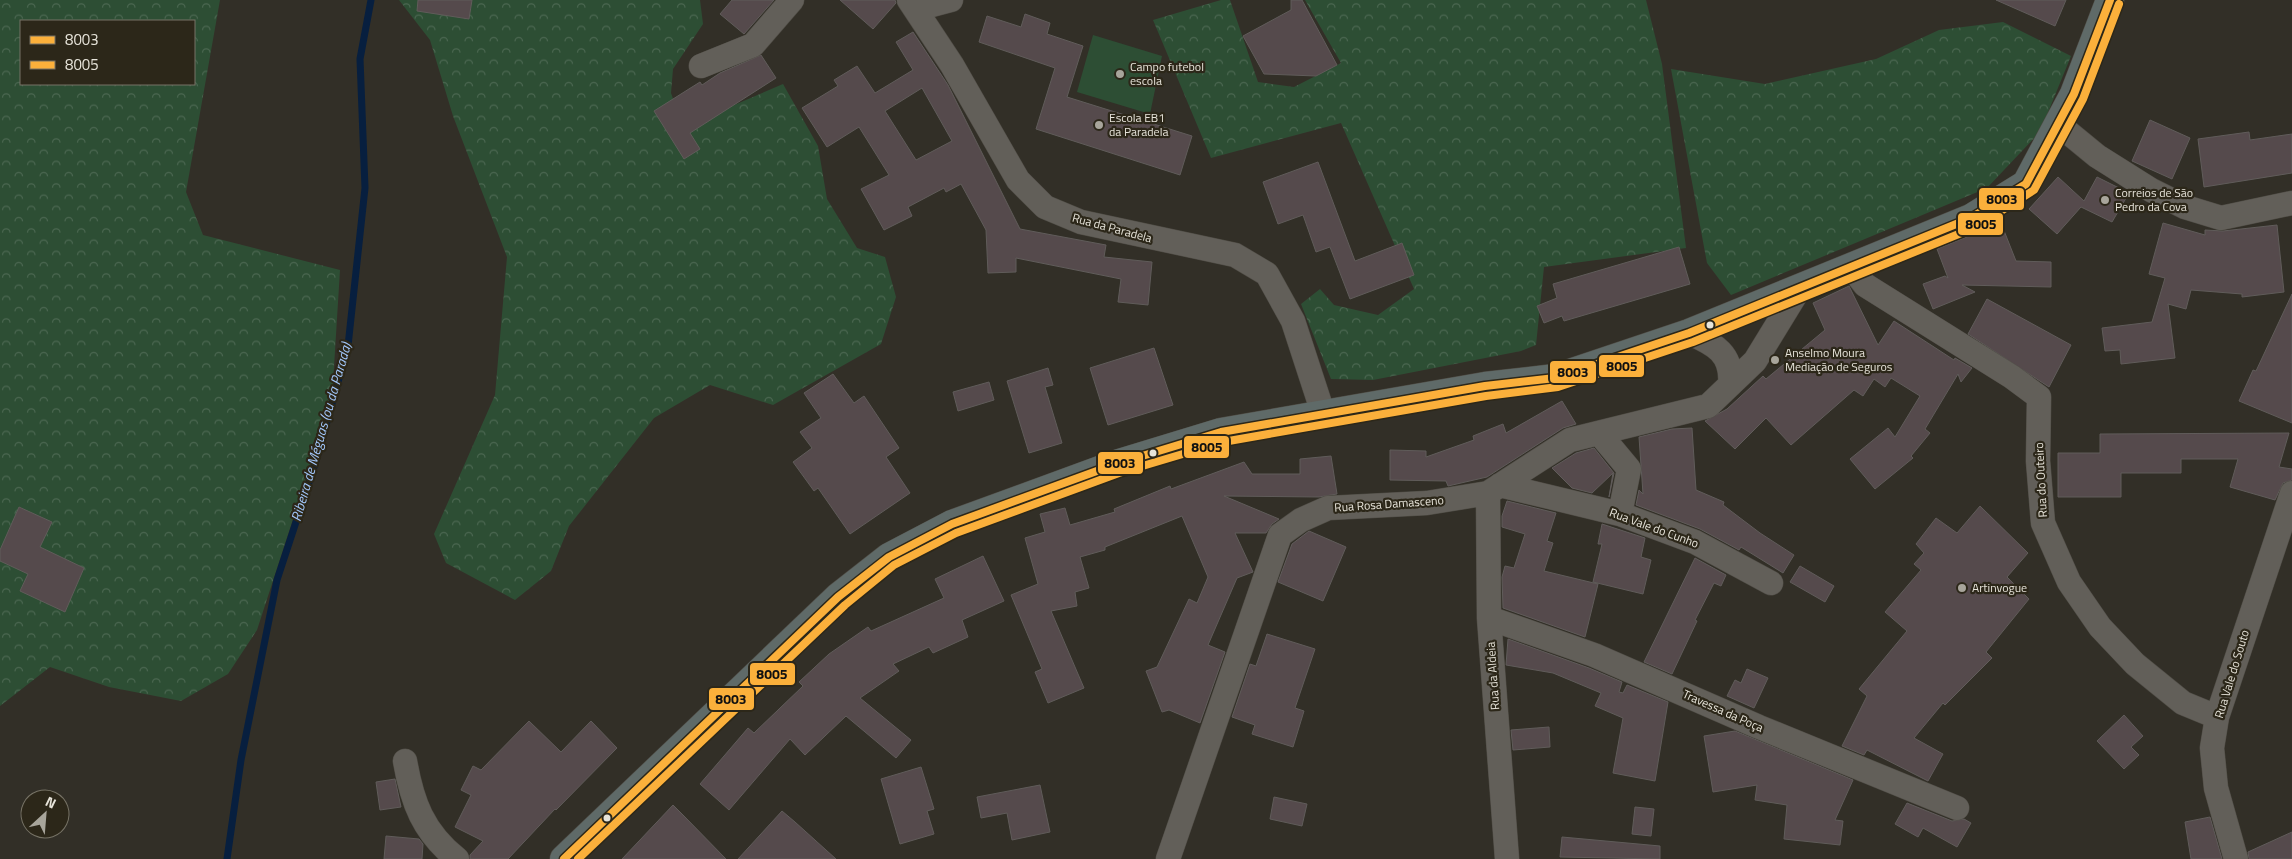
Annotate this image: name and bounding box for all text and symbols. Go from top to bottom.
legend [20,20,195,85]
text: 8003 [65,28,99,51]
text: 8005 [65,53,99,76]
place label: Campo futebol escola [1130,57,1204,90]
marker: Campo futebol escola [1114,68,1126,80]
place label: Escola EB1 da Paradela [1109,108,1168,141]
marker: Escola EB1 da Paradela [1093,119,1105,131]
place label: Correios de São Pedro da Cova [2115,183,2193,216]
line badge: 8003 [1978,187,2025,211]
text: 8003 [1986,188,2018,209]
marker: Correios de São Pedro da Cova [2099,194,2111,206]
street label: Rua da Paradela [1070,208,1154,247]
line badge: 8005 [1957,212,2004,236]
text: 8005 [1965,213,1997,234]
unlabelled marker [1705,320,1715,330]
water label: Ribeira de Méguas (ou da Parada) [285,338,357,524]
place label: Anselmo Moura Mediação de Seguros [1785,343,1893,376]
line badge: 8005 [1598,354,1645,378]
marker: Anselmo Moura Mediação de Seguros [1769,354,1781,366]
text: 8005 [1606,355,1638,376]
line badge: 8003 [1549,360,1597,384]
text: 8003 [1557,361,1589,382]
line badge: 8005 [1183,435,1230,459]
text: 8005 [1191,436,1223,457]
street label: Rua do Outeiro [2029,442,2052,518]
unlabelled marker [1148,448,1158,458]
line badge: 8003 [1097,451,1144,475]
text: 8003 [1104,452,1136,473]
street label: Rua Rosa Damasceno [1334,490,1444,517]
street label: Rua Vale do Cunho [1607,503,1702,553]
place label: Artinvogue [1972,578,2027,597]
marker: Artinvogue [1956,582,1968,594]
street label: Rua Vale do Souto [2209,627,2254,720]
street label: Rua da Aldeia [1481,641,1504,711]
line badge: 8005 [749,662,796,686]
text: 8005 [756,663,788,684]
street label: Travessa da Poça [1680,684,1767,737]
line badge: 8003 [708,687,755,711]
text: 8003 [715,688,747,709]
north arrow [20,789,70,839]
text: N [42,790,60,813]
unlabelled marker [602,813,612,823]

